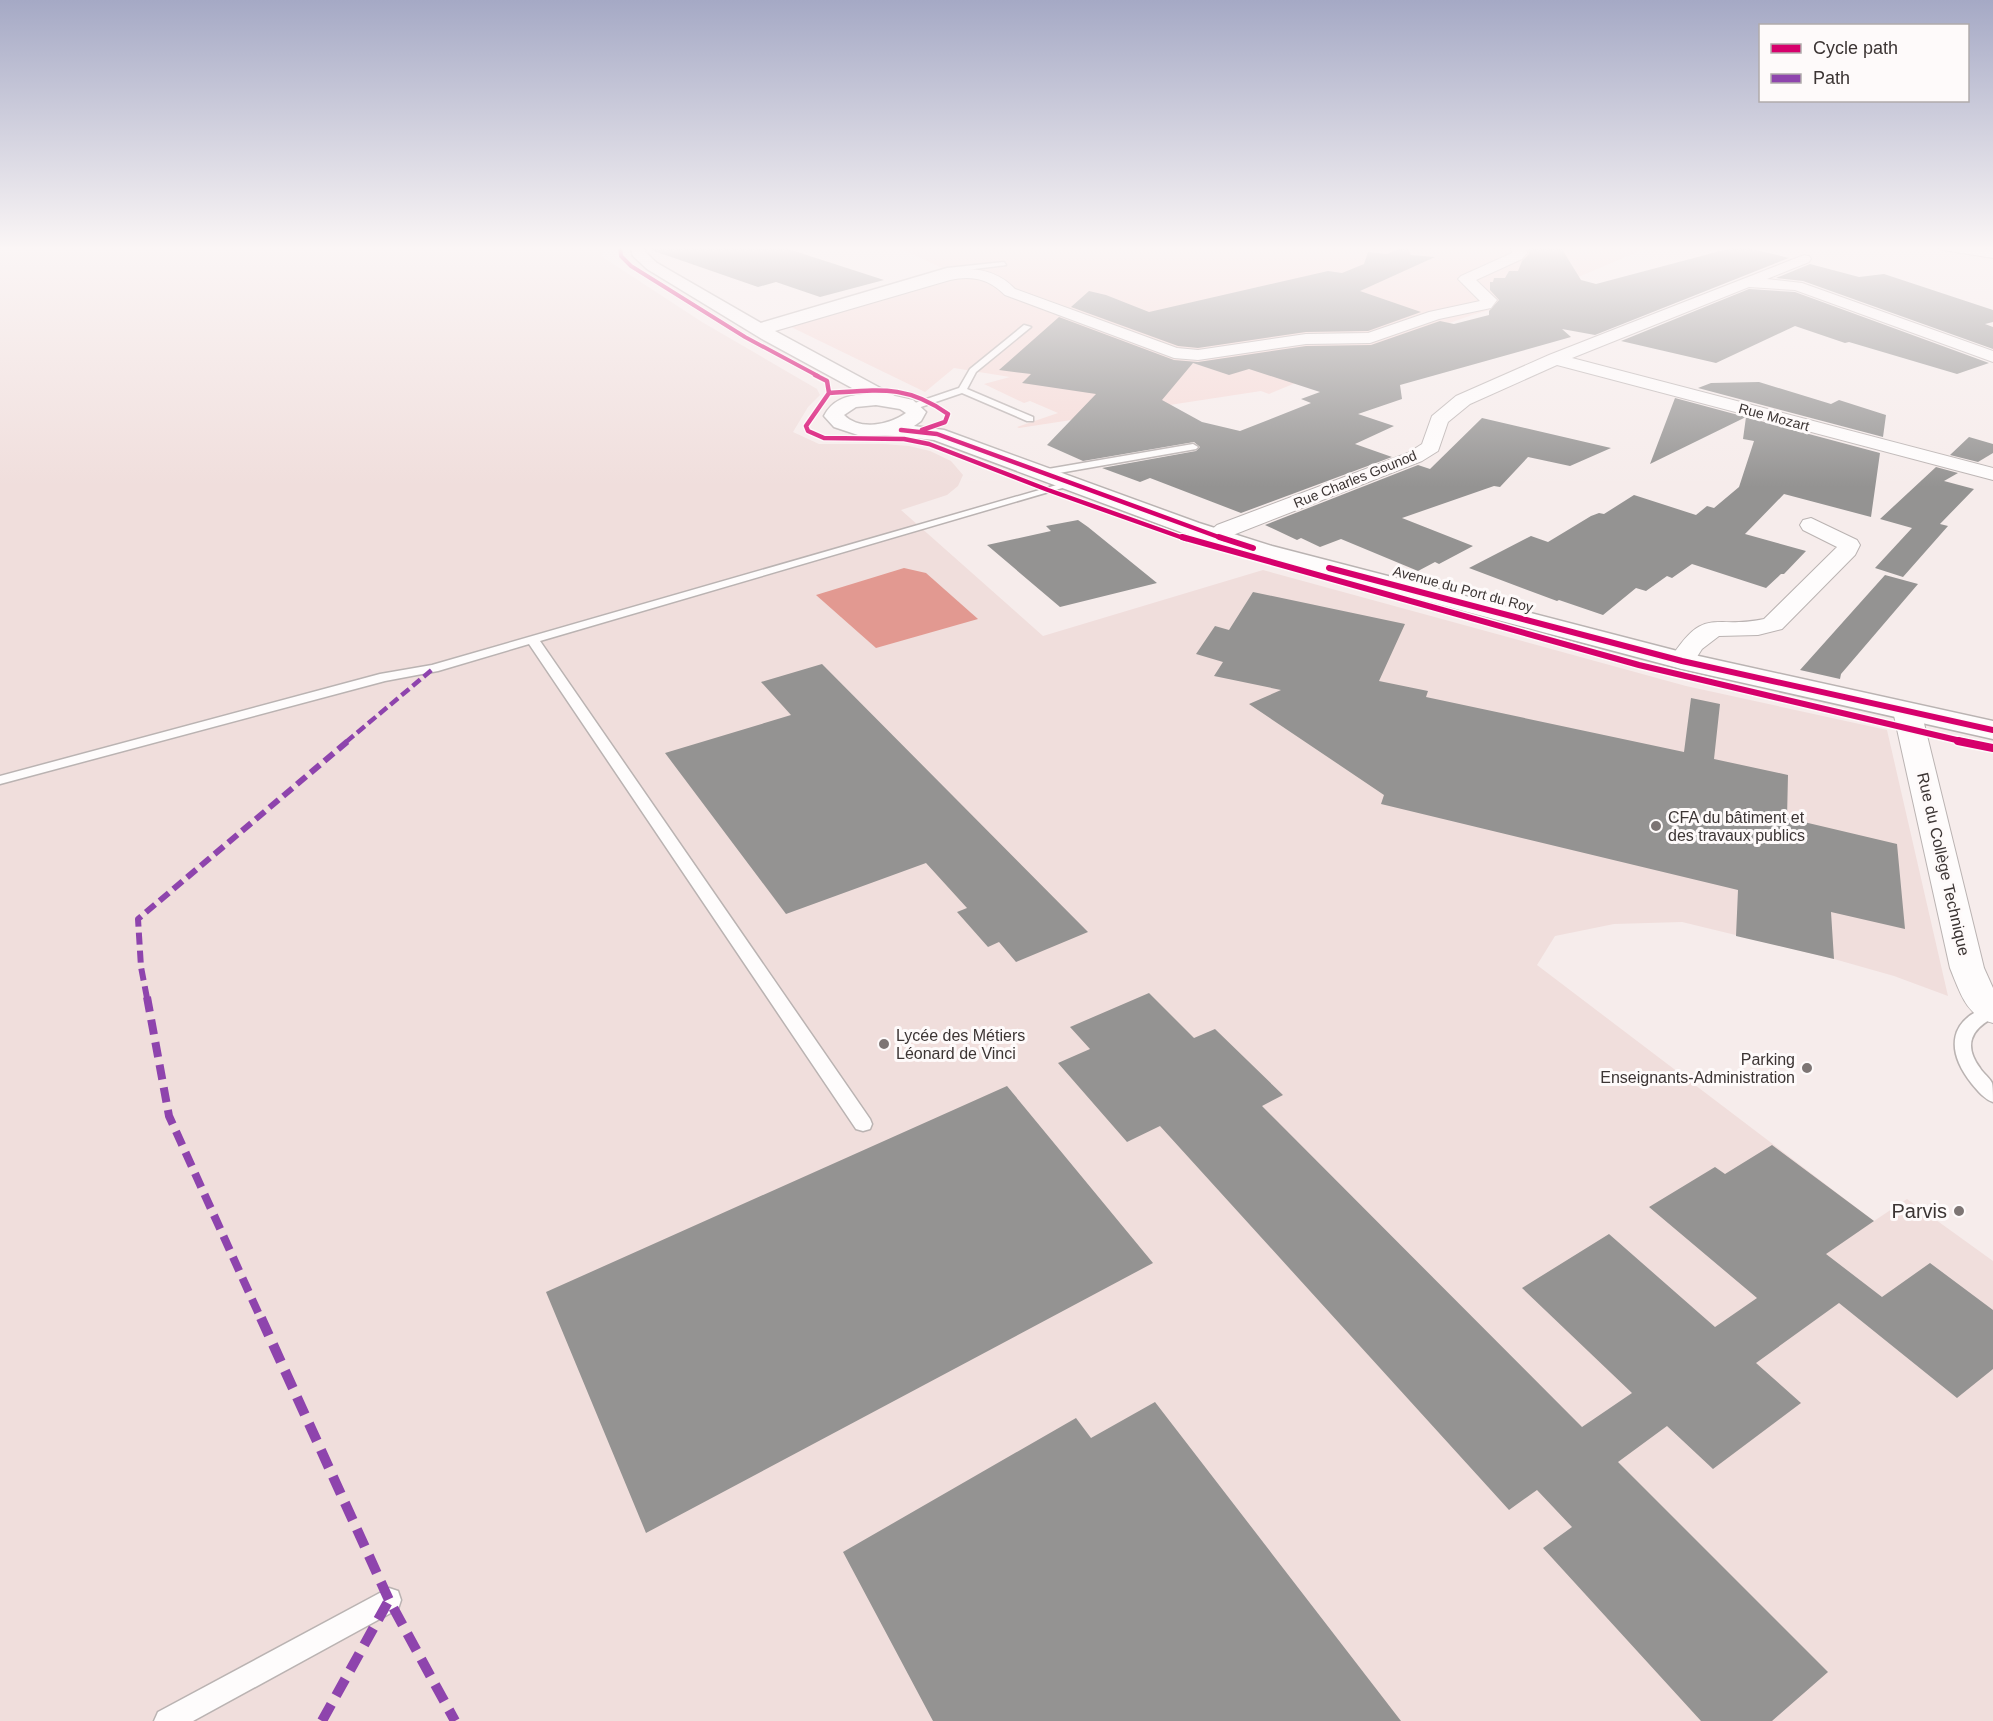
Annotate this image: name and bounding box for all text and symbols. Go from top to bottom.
legend [1759,24,1969,102]
text: Cycle path [1813,38,1898,58]
text: Path [1813,68,1850,88]
street label: Rue Mozart [1737,400,1811,434]
street label: Rue Charles Gounod [1291,447,1419,511]
street label: Avenue du Port du Roy [1391,563,1535,615]
street label: Rue du Collège Technique [1914,771,1973,957]
place label: CFA du bâtiment et des travaux publics [1668,809,1805,844]
marker: CFA du bâtiment et des travaux publics [1649,819,1663,833]
place label: Lycée des Métiers Léonard de Vinci [896,1027,1025,1062]
marker: Lycée des Métiers Léonard de Vinci [877,1037,891,1051]
place label: Parking Enseignants-Administration [1600,1051,1795,1086]
marker: Parking Enseignants-Administration [1800,1061,1814,1075]
place label: Parvis [1891,1200,1947,1222]
marker: Parvis [1952,1204,1966,1218]

